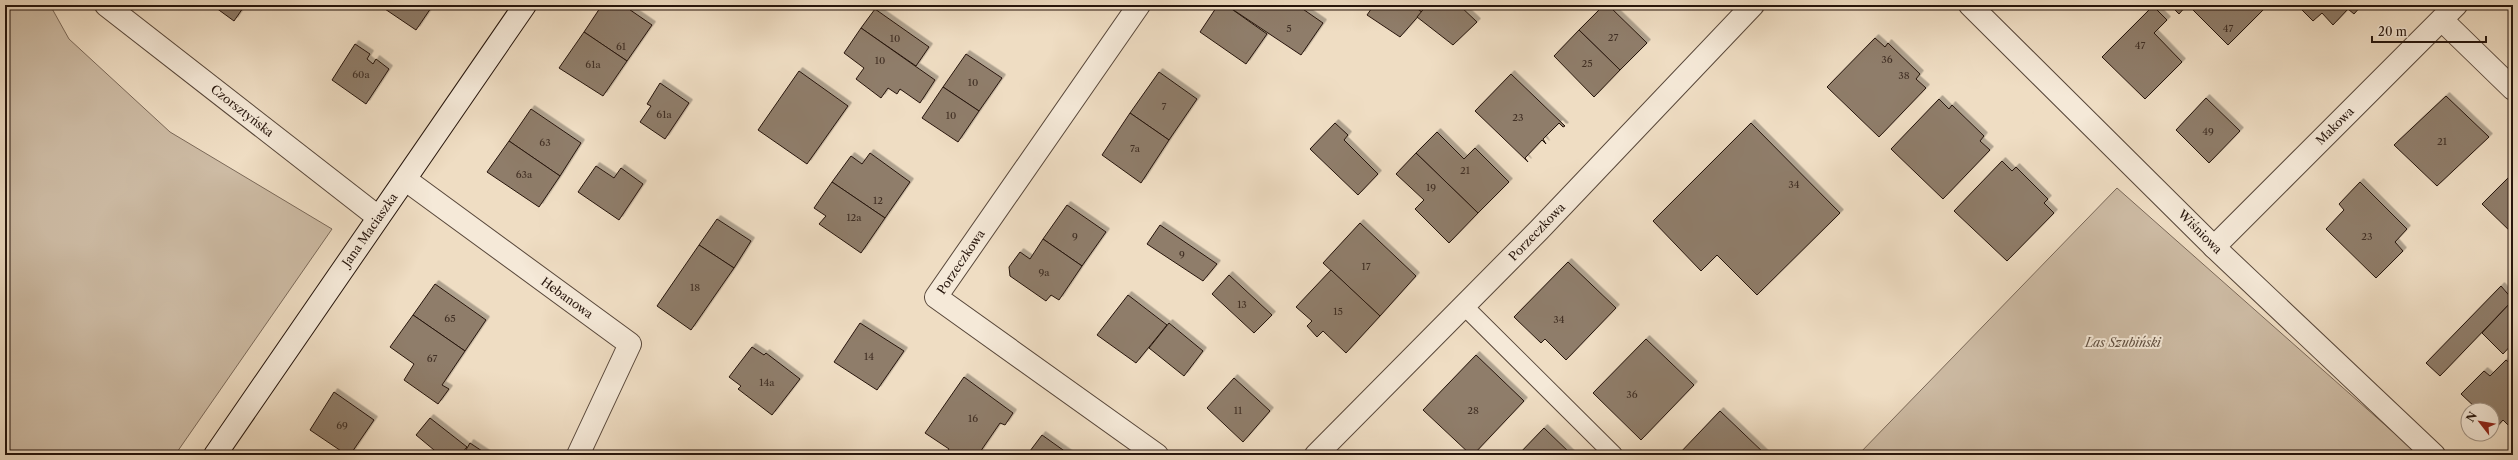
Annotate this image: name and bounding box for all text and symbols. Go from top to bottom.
scale bar [2372,18,2486,44]
house number: 5 [1286,22,1292,35]
house number: 47 [2223,22,2233,35]
text: 20 m [2378,24,2407,39]
house number: 27 [1608,31,1618,44]
house number: 10 [890,32,900,45]
house number: 47 [2135,39,2145,52]
house number: 61 [616,40,627,53]
house number: 36 [1881,53,1893,66]
house number: 10 [875,54,885,67]
house number: 25 [1581,57,1593,70]
house number: 61a [585,58,601,71]
house number: 60a [352,68,370,81]
house number: 38 [1898,69,1910,82]
house number: 10 [968,76,978,89]
street label: Czorsztyńska [208,81,277,140]
house number: 7 [1162,100,1167,113]
street label: Makowa [2312,103,2357,148]
house number: 61a [656,108,672,121]
house number: 10 [946,109,956,122]
house number: 23 [1512,111,1524,124]
house number: 49 [2202,125,2214,138]
house number: 21 [2437,135,2448,148]
house number: 63 [539,136,551,149]
house number: 7a [1130,142,1141,155]
house number: 21 [1460,164,1471,177]
house number: 63a [516,168,533,181]
house number: 34 [1788,178,1800,191]
house number: 19 [1426,181,1436,194]
street label: Jana Maciaszka [338,189,401,271]
house number: 12 [873,194,883,207]
street label: Porzeczkowa [1505,199,1568,264]
street label: Wiśniowa [2174,206,2226,257]
house number: 12a [846,211,862,224]
street label: Porzeczkowa [933,226,988,297]
house number: 9 [1072,230,1078,243]
house number: 23 [2361,230,2373,243]
house number: 9 [1179,248,1185,261]
house number: 17 [1361,260,1371,273]
house number: 9a [1038,266,1050,279]
street label: Hebanowa [538,274,597,322]
house number: 18 [690,281,700,294]
house number: 13 [1237,298,1247,311]
house number: 15 [1333,305,1343,318]
house number: 65 [444,312,456,325]
house number: 34 [1553,313,1565,326]
park label: Las Szubiński [2084,335,2162,350]
house number: 14 [864,350,874,363]
house number: 67 [427,352,437,365]
house number: 14a [759,376,775,389]
house number: 36 [1626,388,1638,401]
north arrow [2460,402,2500,442]
house number: 11 [1234,404,1243,417]
house number: 28 [1467,404,1479,417]
text: N [2463,409,2480,425]
house number: 16 [968,412,978,425]
house number: 69 [336,419,348,432]

